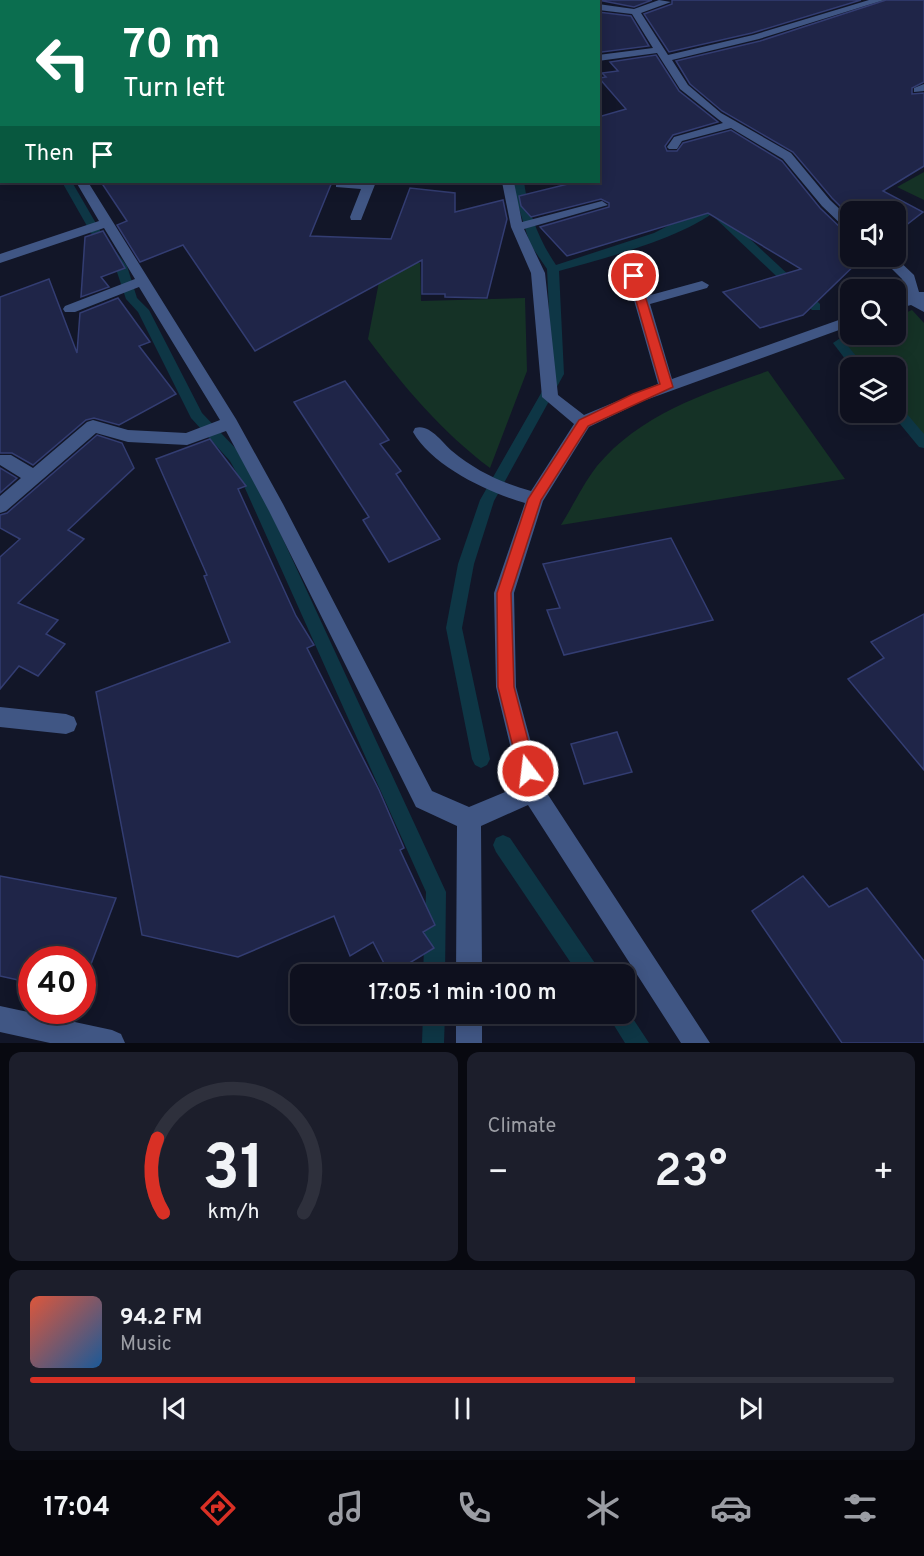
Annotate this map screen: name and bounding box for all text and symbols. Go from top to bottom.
text: 70 m [123,20,221,73]
icon: left [24,24,102,102]
text: Turn left [123,72,225,106]
icon: arrive [86,138,119,171]
text: Then [24,141,74,168]
map controls [840,201,906,423]
button: sound [840,201,906,267]
pin [608,250,659,301]
icon: arrive [617,259,650,292]
button: search [840,279,906,345]
button: layers [840,357,906,423]
position arrow [496,739,560,803]
speed limit sign: 40 [18,946,96,1024]
text: 17:05 · 1 min · 100 m [368,980,557,1007]
text: Climate [488,1114,556,1140]
text: 31 [202,1132,264,1211]
text: 23° [654,1145,727,1202]
text: − [488,1153,509,1195]
text: + [873,1153,894,1195]
text: km/h [207,1200,259,1227]
text: 94.2 FM [120,1305,202,1332]
text: Music [120,1332,172,1358]
icon: previous [158,1392,191,1425]
icon: pause [446,1392,479,1425]
icon: next [734,1392,767,1425]
icon: directions [197,1487,239,1529]
icon: music [325,1487,367,1529]
icon: phone [453,1487,495,1529]
icon: climate [582,1487,624,1529]
icon: car [710,1487,752,1529]
icon: filters [839,1487,881,1529]
text: 17:04 [43,1491,110,1525]

